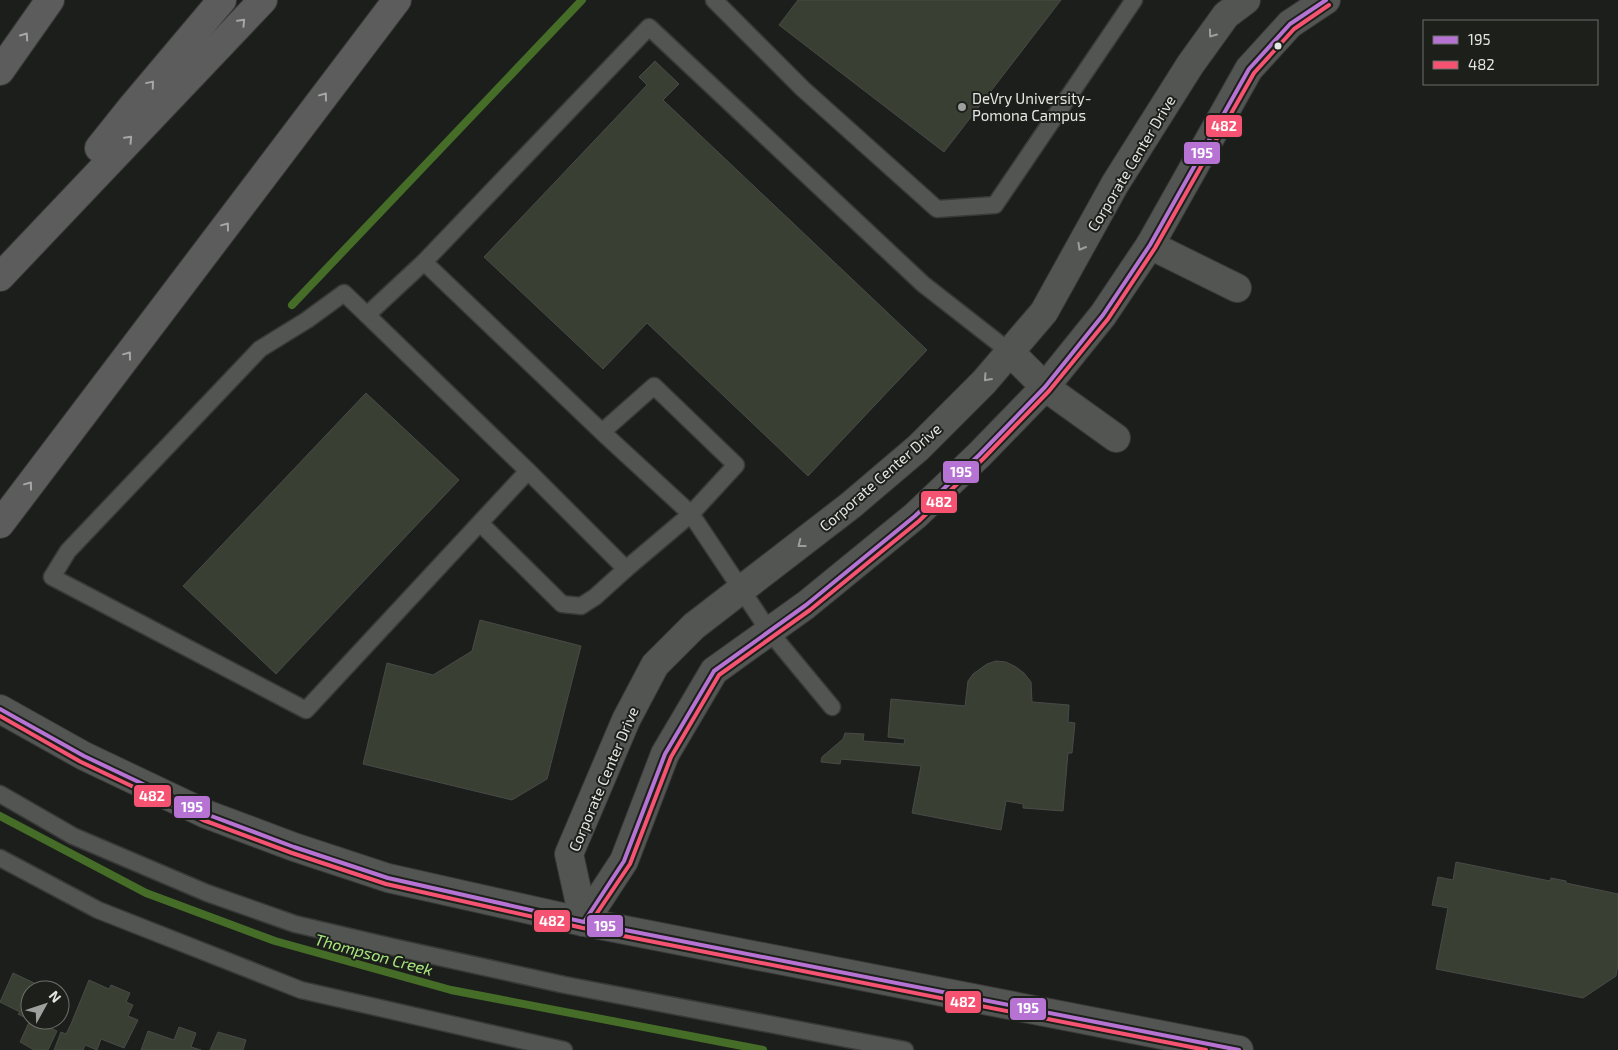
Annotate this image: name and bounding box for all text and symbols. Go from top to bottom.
one-way arrow [236,19,245,28]
legend [1423,20,1598,85]
one-way arrow [1209,28,1218,38]
text: 195 [1468,30,1491,48]
one-way arrow [19,32,28,41]
unlabelled marker [1273,41,1283,51]
text: 482 [1468,55,1495,73]
one-way arrow [145,81,154,90]
place label: DeVry University- Pomona Campus [972,89,1091,124]
one-way arrow [318,92,327,102]
street label: Corporate Center Drive [1083,92,1179,234]
marker: DeVry University- Pomona Campus [956,101,968,113]
line badge: 482 [1205,114,1243,138]
text: 482 [1211,117,1237,134]
one-way arrow [123,136,132,145]
line badge: 195 [1183,141,1221,165]
text: 195 [1191,144,1213,161]
one-way arrow [220,223,228,232]
one-way arrow [1077,241,1087,250]
one-way arrow [122,352,131,361]
one-way arrow [984,373,993,382]
street label: Corporate Center Drive [815,419,945,535]
line badge: 195 [942,460,980,484]
text: 195 [950,463,972,480]
one-way arrow [24,482,32,491]
line badge: 482 [920,490,958,514]
text: 482 [926,493,952,510]
one-way arrow [798,539,807,547]
street label: Corporate Center Drive [564,704,642,854]
line badge: 482 [133,784,172,808]
text: 482 [139,787,165,804]
line badge: 195 [173,795,211,819]
text: 195 [181,798,203,815]
line badge: 482 [533,909,571,933]
text: 482 [539,912,565,929]
line badge: 195 [586,914,624,938]
text: 195 [594,917,616,934]
water label: Thompson Creek [313,929,435,979]
north arrow [20,980,70,1030]
text: N [46,987,65,1006]
line badge: 482 [944,990,982,1014]
text: 482 [950,993,976,1010]
line badge: 195 [1009,997,1047,1021]
text: 195 [1017,999,1039,1016]

